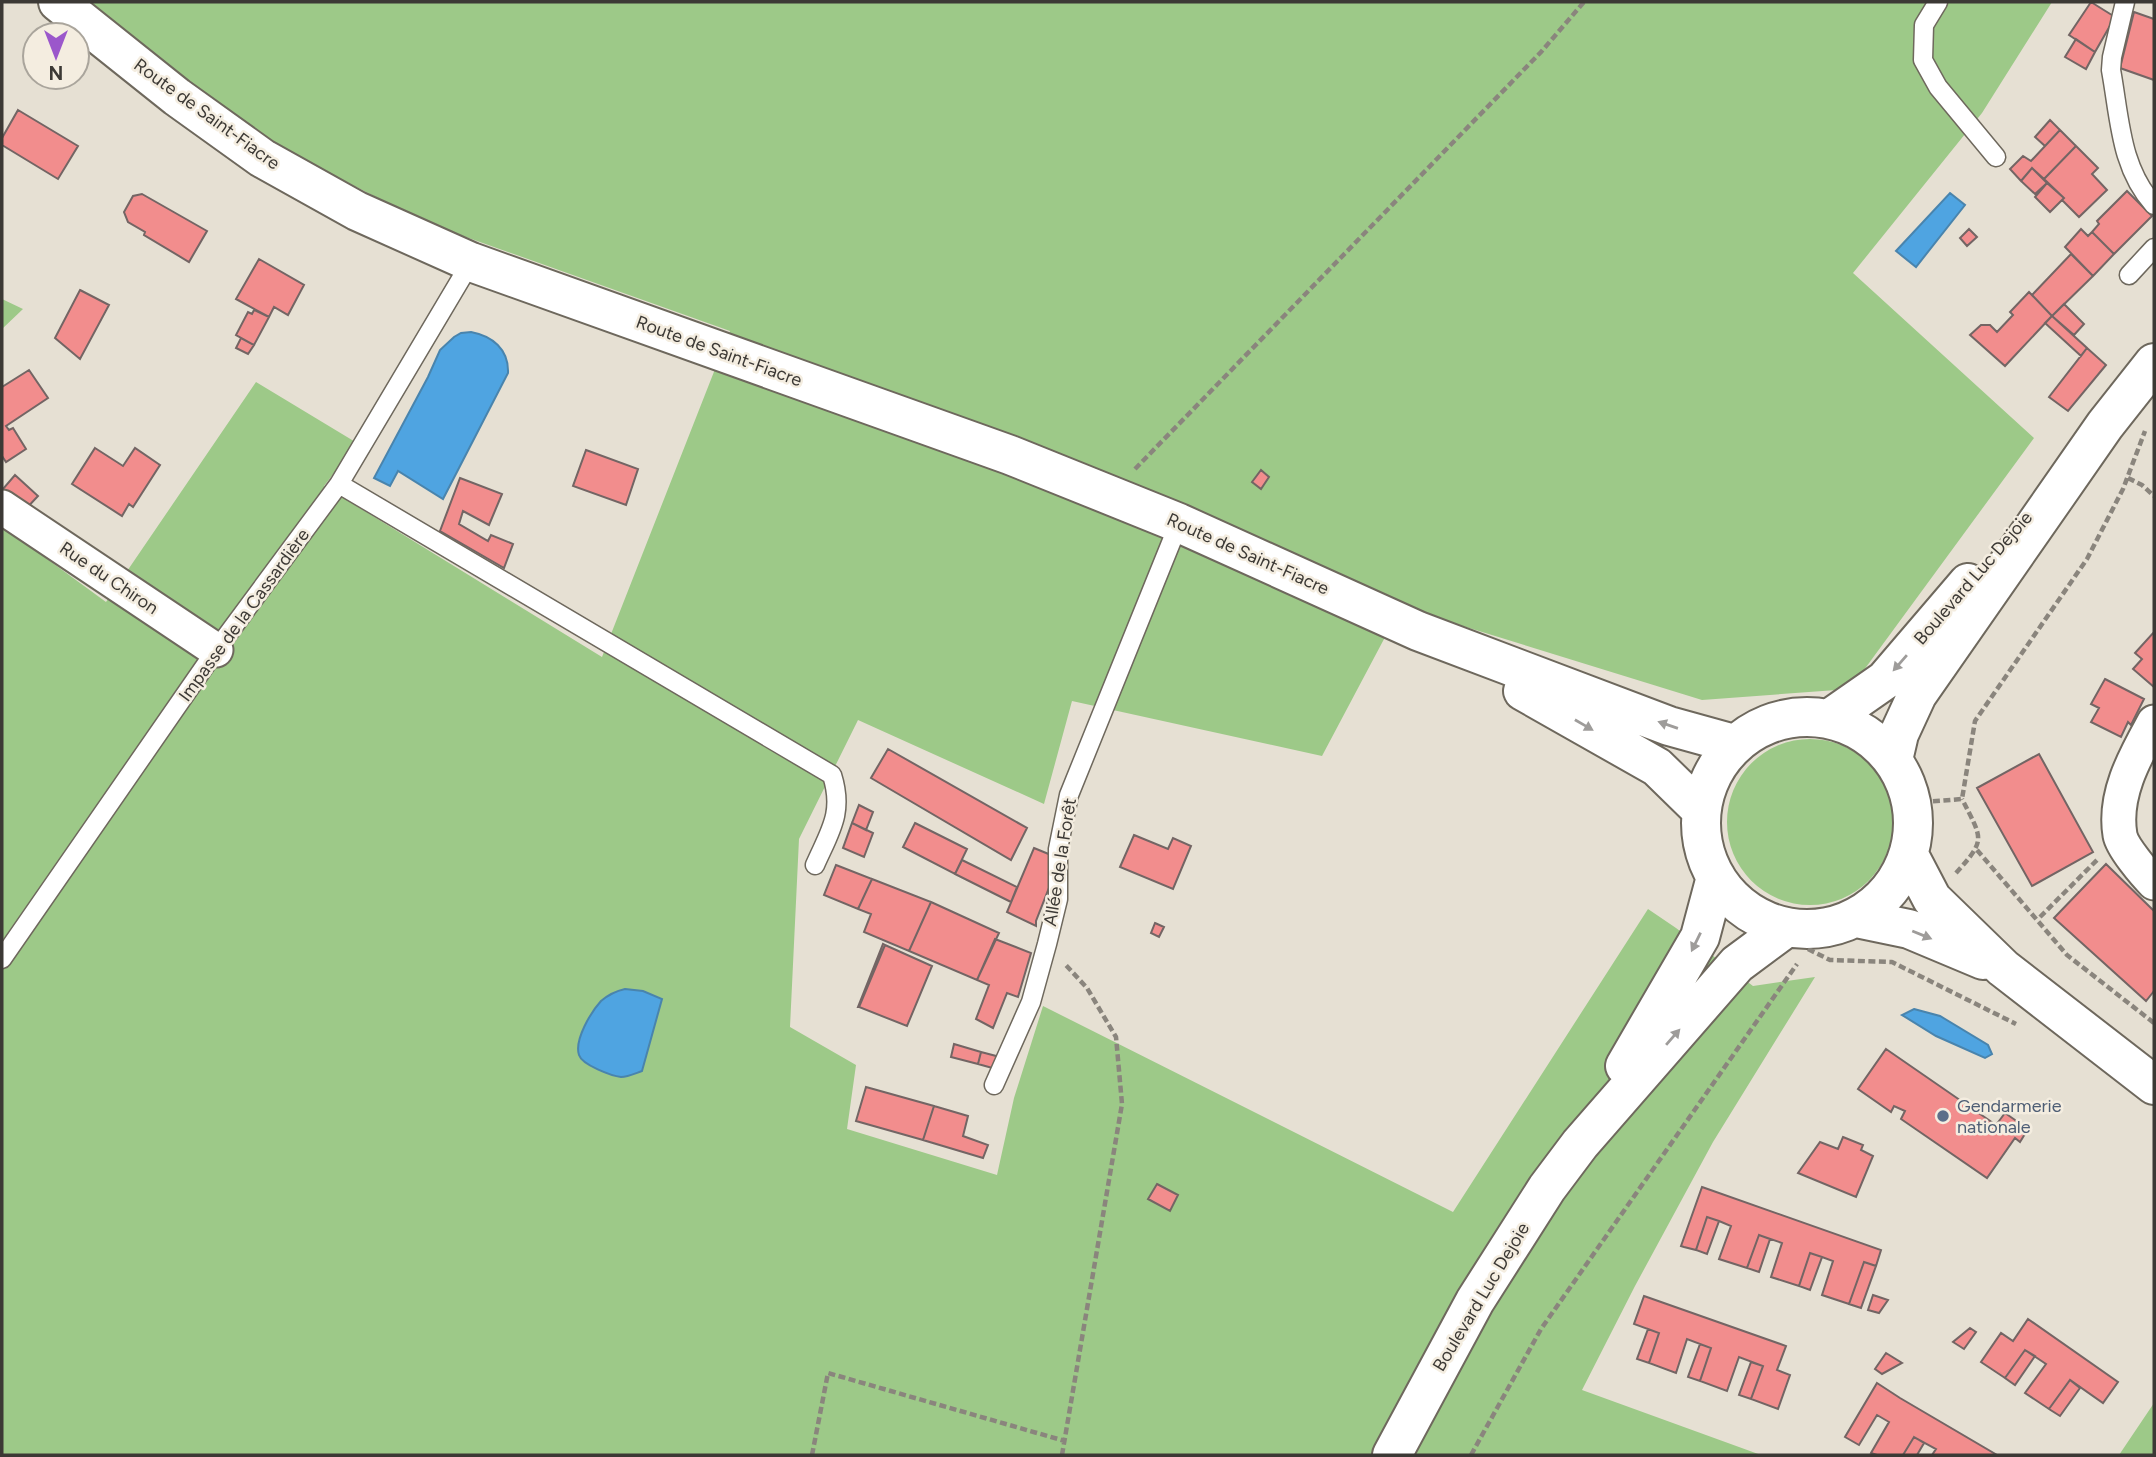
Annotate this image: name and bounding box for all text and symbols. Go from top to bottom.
north arrow [21,21,91,91]
street label: Route de Saint-Fiacre [130,54,284,174]
text: N [49,61,63,84]
street label: Route de Saint-Fiacre [633,311,805,391]
street label: Boulevard Luc Dejoie [1909,507,2037,649]
street label: Route de Saint-Fiacre [1164,508,1333,600]
street label: Impasse de la Cassardière [174,524,314,706]
street label: Rue du Chiron [55,537,163,619]
one-way arrow [1893,654,1908,671]
one-way arrow [1574,719,1593,731]
one-way arrow [1658,719,1679,730]
street label: Allée de la Forêt [1039,796,1081,928]
one-way arrow [1912,929,1933,940]
one-way arrow [1691,932,1702,952]
one-way arrow [1665,1028,1681,1046]
place label: Gendarmerie nationale [1957,1095,2062,1138]
marker: Gendarmerie nationale [1935,1108,1951,1124]
street label: Boulevard Luc Dejoie [1428,1219,1534,1375]

